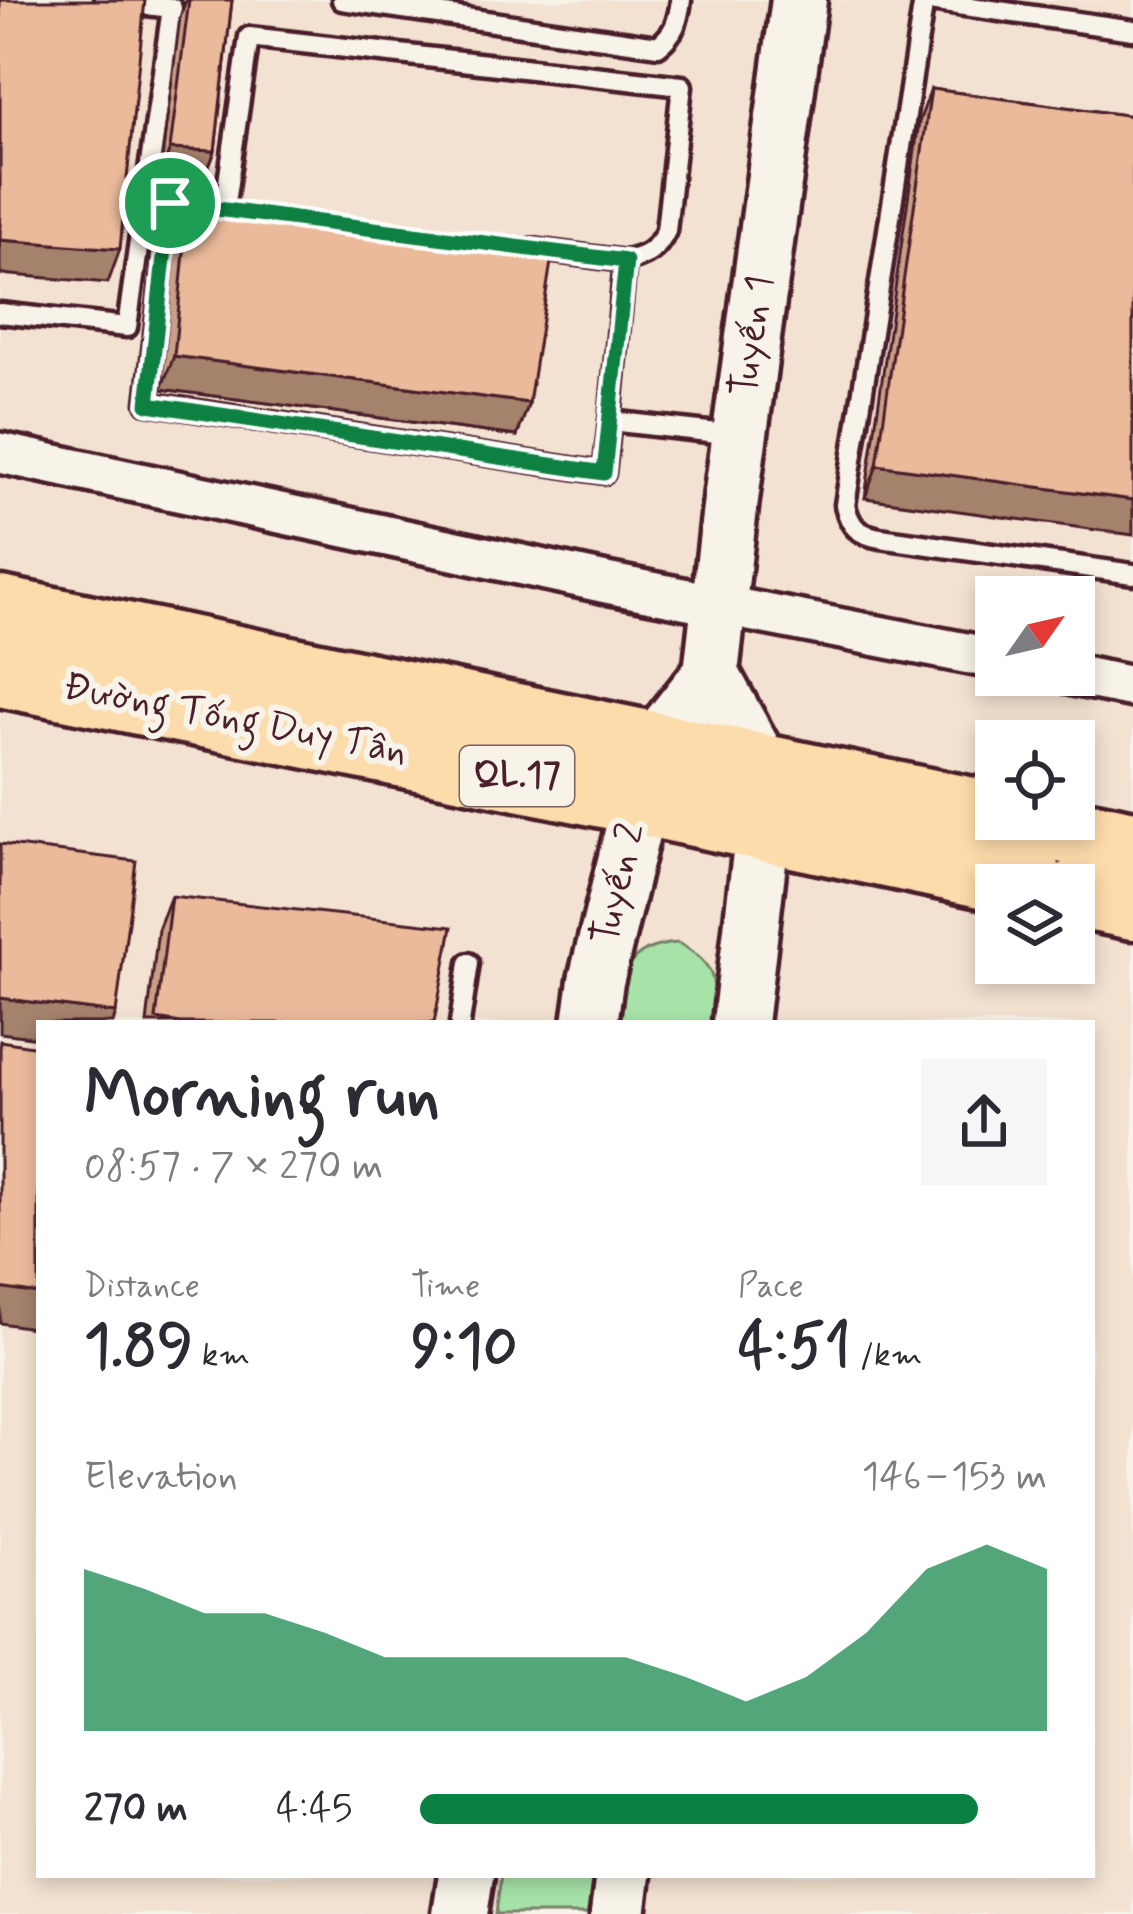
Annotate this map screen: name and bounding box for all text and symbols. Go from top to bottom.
pin [119,152,221,254]
icon: arrive [137,170,203,236]
street label: Tuyến 1 [719,272,787,400]
north arrow [975,576,1095,696]
map controls [975,576,1095,984]
street label: Đường Tống Duy Tân [58,662,411,781]
button: locate [975,720,1095,840]
road number: QL.17 [460,746,574,806]
street label: Tuyến 2 [580,818,658,950]
button: layers [975,864,1095,984]
text: Morning run [84,1054,440,1140]
button: share [921,1059,1047,1185]
text: 08:57 · 7 × 270 m [84,1142,383,1193]
text: Distance [84,1265,200,1309]
text: Time [411,1265,480,1309]
text: Pace [738,1265,804,1309]
text: 1.89 [84,1309,193,1388]
text: 9:10 [411,1309,518,1388]
text: 4:51 [738,1309,851,1388]
text: km [193,1334,250,1378]
text: /km [851,1334,922,1378]
text: Elevation [84,1452,238,1503]
text: 146–153 m [862,1452,1047,1503]
text: 270 m [84,1784,188,1835]
text: 4:45 [276,1784,353,1835]

